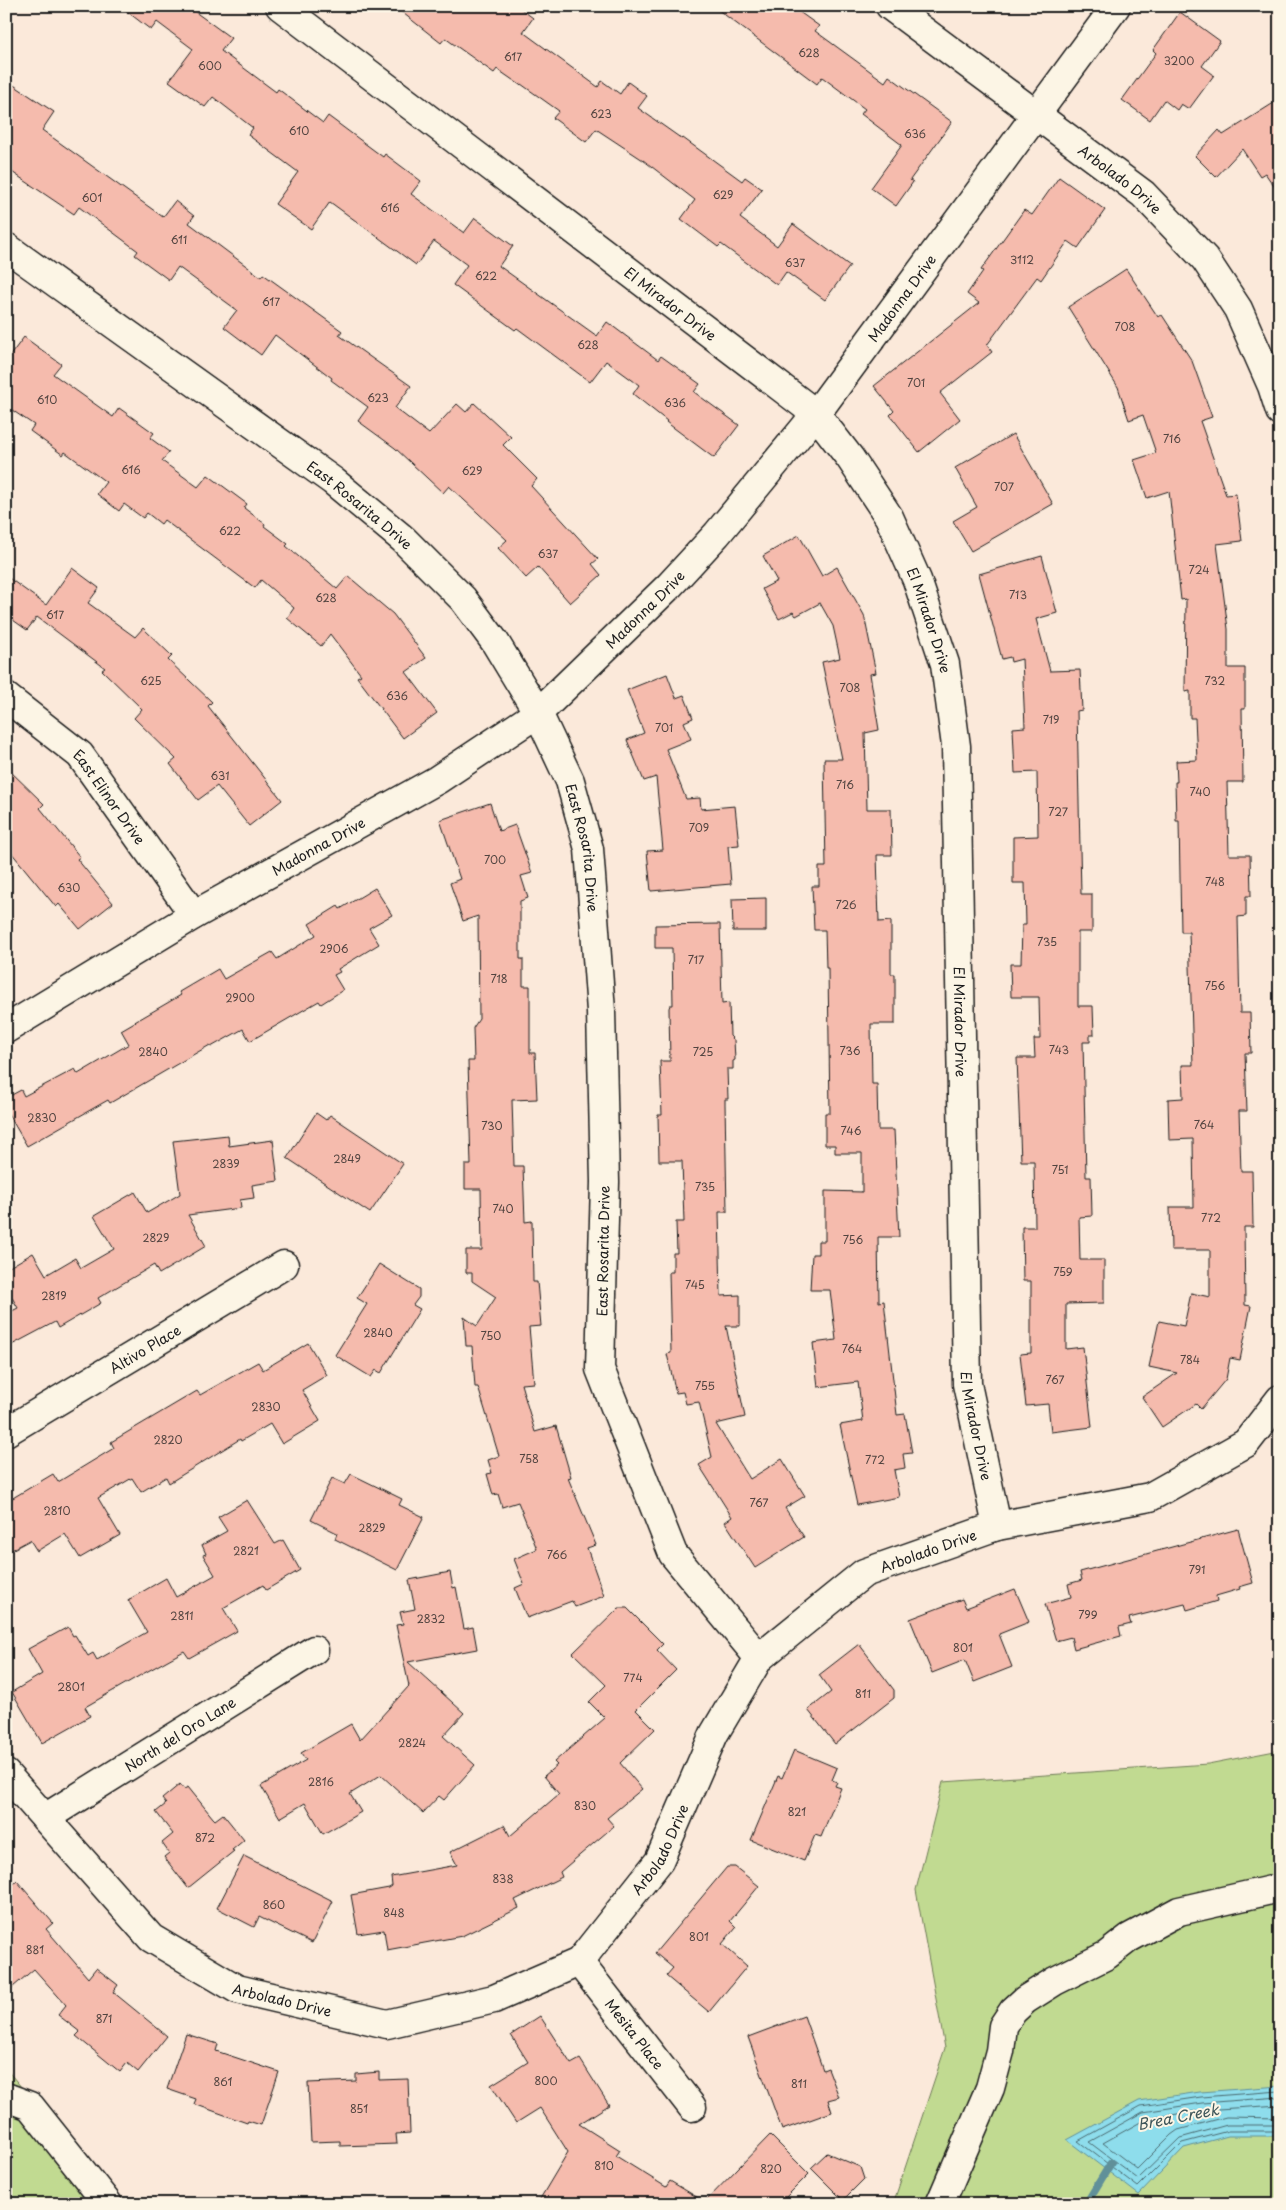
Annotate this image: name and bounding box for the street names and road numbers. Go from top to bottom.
street label: Arbolado Drive [1074,139,1167,218]
street label: Madonna Drive [862,250,941,346]
street label: El Mirador Drive [620,261,721,345]
street label: East Rosarita Drive [303,455,418,554]
street label: El Mirador Drive [902,564,957,674]
street label: Madonna Drive [600,565,689,653]
street label: East Elinor Drive [69,744,151,848]
street label: East Rosarita Drive [561,781,604,913]
street label: Madonna Drive [268,812,369,880]
street label: El Mirador Drive [949,966,972,1077]
street label: East Rosarita Drive [591,1185,615,1317]
street label: Altivo Place [105,1319,185,1378]
street label: El Mirador Drive [956,1371,998,1482]
street label: Arbolado Drive [877,1524,979,1577]
street label: North del Oro Lane [120,1691,240,1776]
street label: Arbolado Drive [626,1801,693,1899]
street label: Arbolado Drive [230,1978,334,2021]
street label: Mesita Place [601,1994,669,2074]

